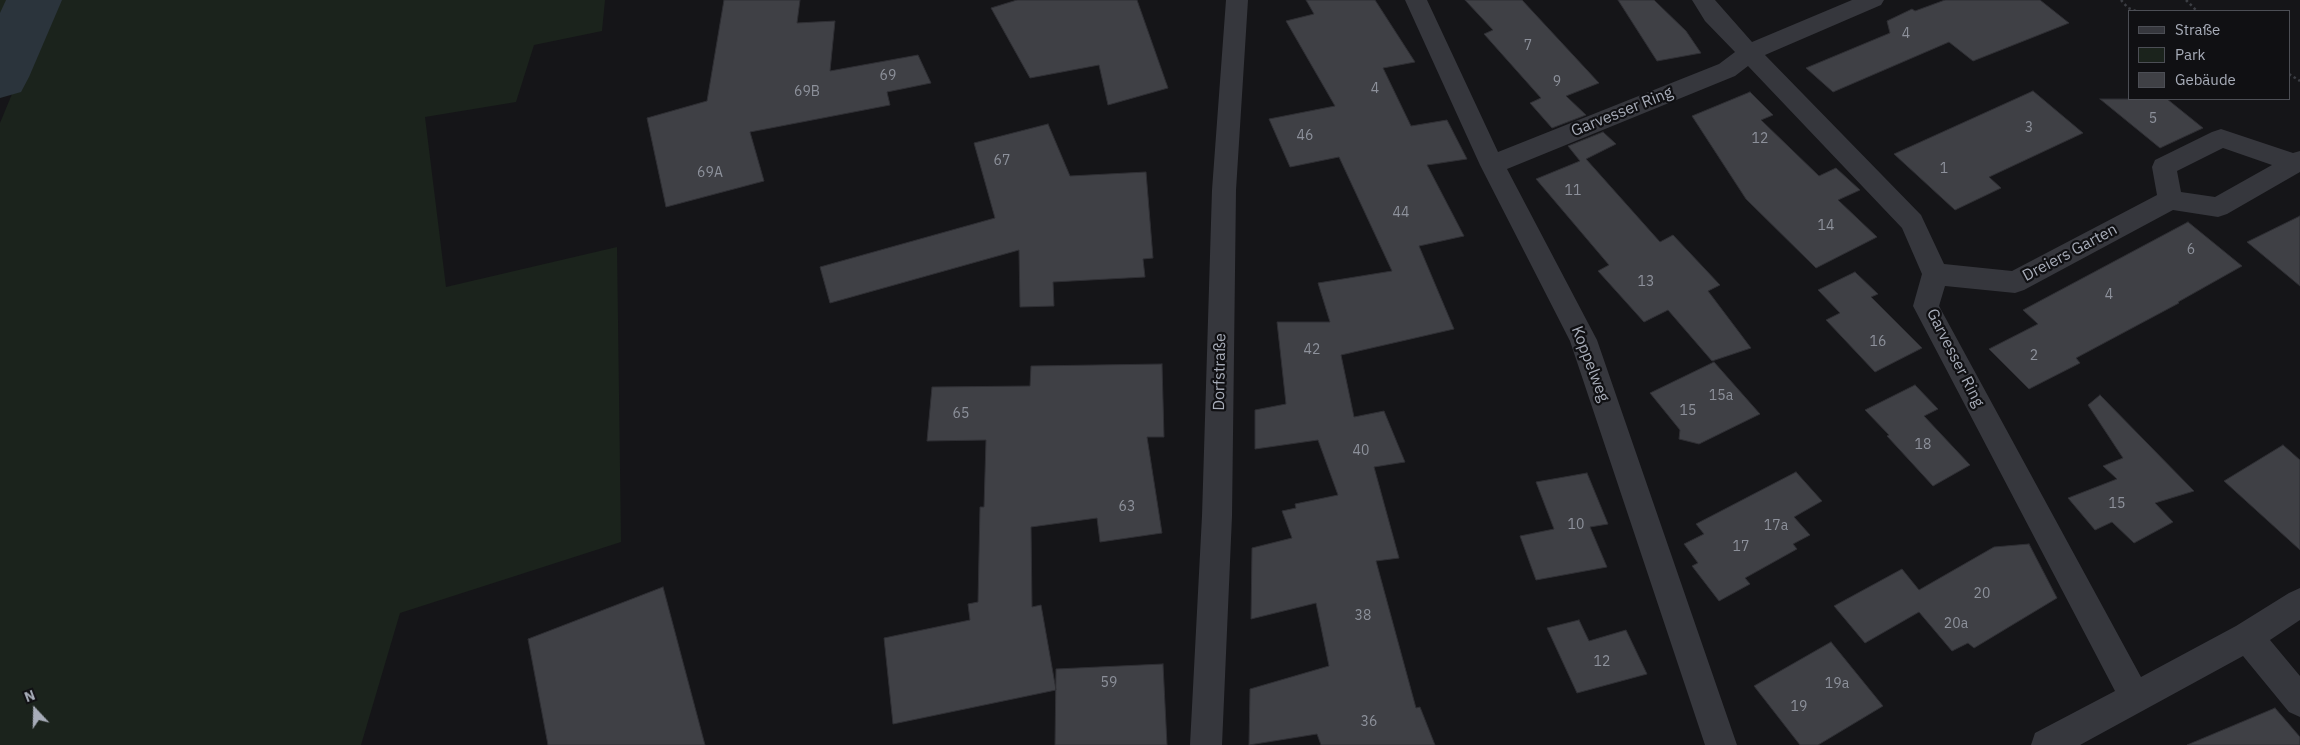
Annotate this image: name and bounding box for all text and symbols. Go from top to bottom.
legend [2128,10,2290,100]
text: Straße [2175,20,2220,39]
house number: 4 [1902,26,1910,42]
house number: 7 [1524,38,1532,54]
text: Park [2175,45,2205,64]
house number: 69 [880,68,896,84]
text: Gebäude [2175,70,2236,89]
house number: 9 [1553,74,1561,90]
house number: 4 [1371,81,1379,97]
street label: Garvesser Ring [1568,83,1676,141]
house number: 69B [794,84,820,100]
house number: 5 [2149,111,2157,127]
house number: 3 [2025,120,2033,136]
house number: 46 [1297,128,1313,144]
house number: 12 [1752,131,1768,147]
house number: 67 [994,153,1010,169]
house number: 1 [1940,161,1948,177]
house number: 69A [697,165,723,181]
house number: 11 [1565,183,1581,199]
house number: 44 [1393,205,1409,221]
house number: 14 [1818,218,1834,234]
street label: Dreiers Garten [2019,220,2121,286]
house number: 6 [2187,242,2195,258]
house number: 13 [1638,274,1654,290]
house number: 4 [2105,287,2113,303]
street label: Garvesser Ring [1922,306,1988,410]
street label: Koppelweg [1567,323,1613,405]
street label: Dorfstraße [1210,333,1230,411]
house number: 16 [1870,334,1886,350]
house number: 42 [1304,342,1320,358]
house number: 2 [2030,348,2038,364]
house number: 15a [1709,388,1733,404]
house number: 15 [1680,403,1696,419]
house number: 65 [953,406,969,422]
house number: 18 [1915,437,1931,453]
house number: 40 [1353,443,1369,459]
house number: 15 [2109,496,2125,512]
house number: 63 [1119,499,1135,515]
house number: 10 [1568,517,1584,533]
house number: 17a [1764,518,1788,534]
house number: 17 [1733,539,1749,555]
house number: 20 [1974,586,1990,602]
house number: 38 [1355,608,1371,624]
house number: 20a [1944,616,1968,632]
house number: 12 [1594,654,1610,670]
house number: 59 [1101,675,1117,691]
house number: 19a [1825,676,1849,692]
north arrow [10,685,60,735]
text: N [22,686,38,706]
house number: 19 [1791,699,1807,715]
house number: 36 [1361,714,1377,730]

